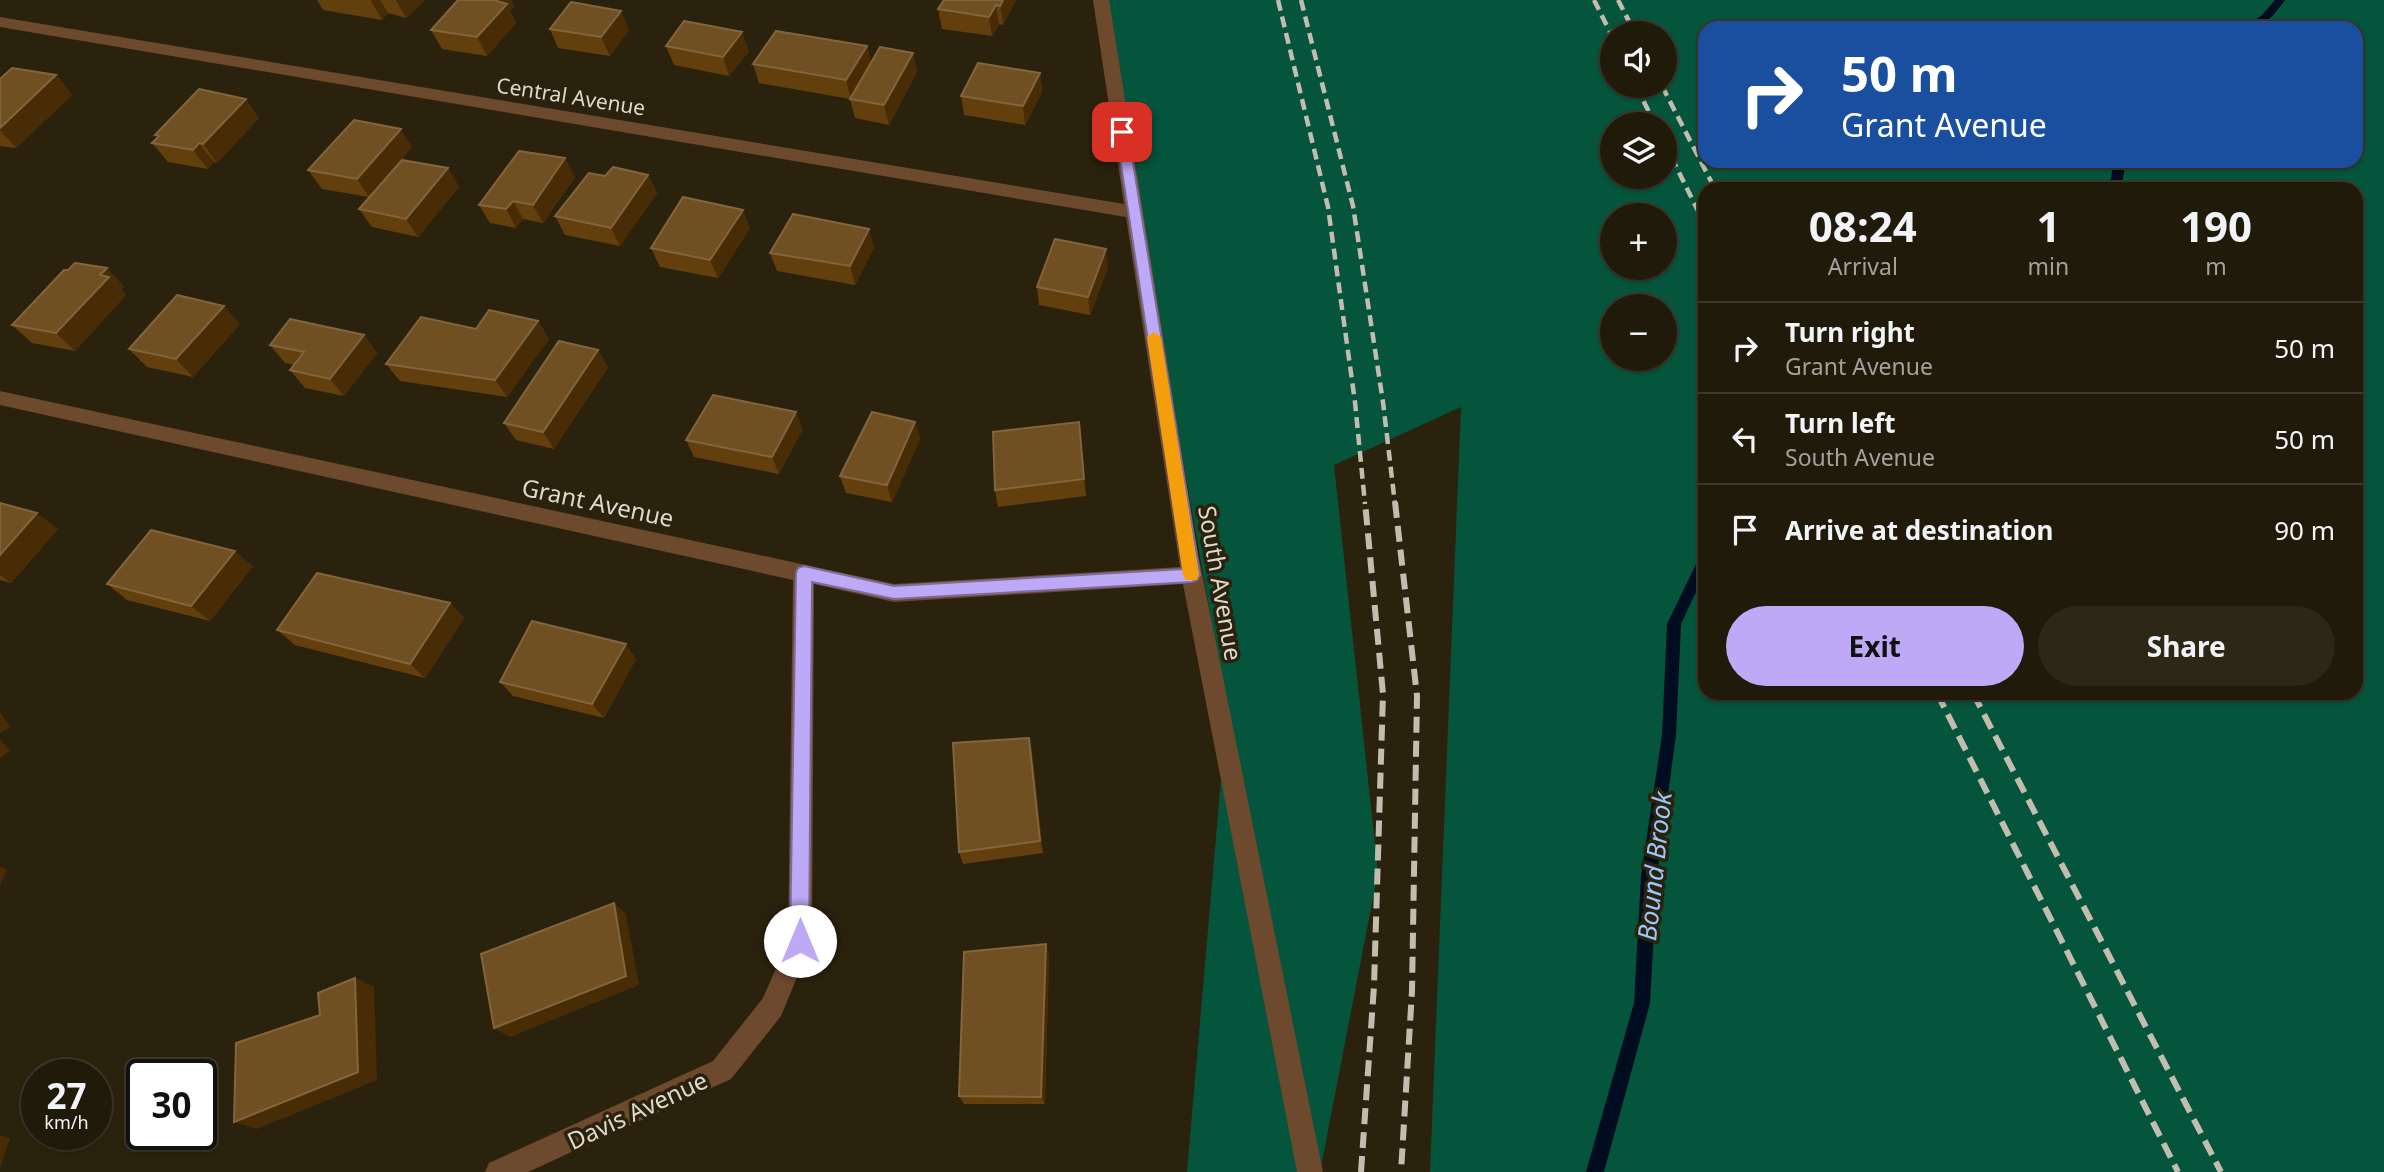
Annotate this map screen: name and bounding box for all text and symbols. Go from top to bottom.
map controls [1600,21,1677,371]
button: sound [1600,21,1677,98]
text: 50 m [1841,40,1958,106]
icon: right [1726,49,1817,140]
street label: Central Avenue [495,70,647,122]
pin [1092,102,1152,162]
text: Grant Avenue [1841,103,2047,146]
button: layers [1600,112,1677,189]
icon: arrive [1103,113,1141,151]
text: 08:24 [1809,197,1917,254]
text: 1 [2036,197,2060,254]
text: 190 [2180,197,2252,254]
button: + [1600,203,1677,280]
text: Arrival [1828,250,1898,282]
text: min [2028,250,2069,282]
text: m [2205,250,2227,282]
button: − [1600,294,1677,371]
text: Turn right [1785,314,1915,350]
icon: right [1726,329,1764,367]
text: 50 m [2274,330,2335,366]
text: Grant Avenue [1785,350,1933,382]
text: Turn left [1785,405,1896,441]
icon: left [1726,420,1764,458]
text: 50 m [2274,421,2335,457]
text: South Avenue [1785,441,1935,473]
street label: Grant Avenue [519,470,677,534]
street label: South Avenue [1191,503,1251,663]
icon: arrive [1726,511,1764,549]
text: Arrive at destination [1785,512,2054,548]
text: 90 m [2274,512,2335,548]
button: Exit [1726,606,2024,686]
button: Share [2038,606,2335,686]
water label: Bound Brook [1628,789,1680,942]
position arrow [763,904,837,978]
speed limit sign: 30 [126,1059,217,1150]
street label: Davis Avenue [561,1063,713,1157]
text: 27 [46,1072,87,1119]
text: km/h [44,1110,89,1134]

